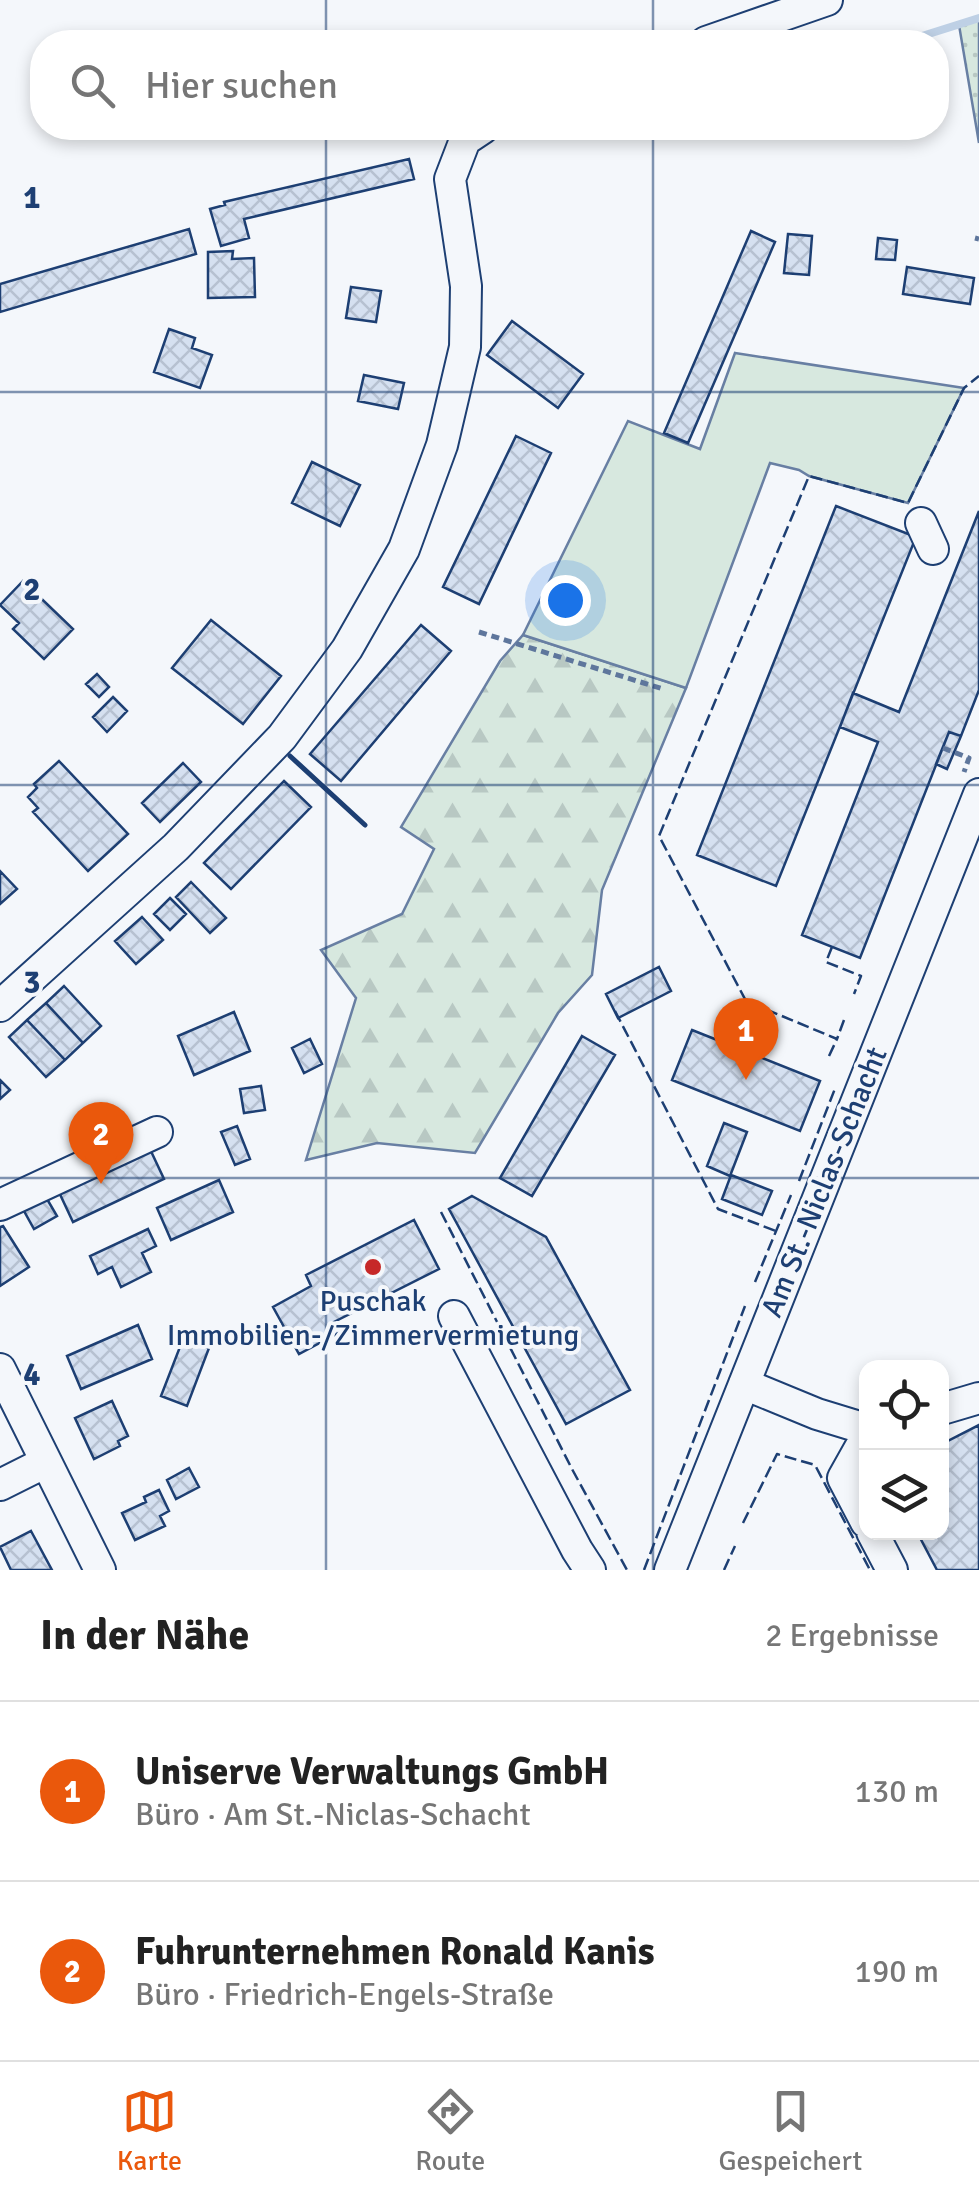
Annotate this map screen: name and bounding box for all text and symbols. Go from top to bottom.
search box [30,30,949,140]
icon: search [65,58,120,113]
text: Hier suchen [145,62,338,109]
text: 1 [23,178,41,217]
text: 2 [23,570,41,609]
your location [540,575,591,626]
text: 3 [23,963,41,1002]
pin: 1 [714,998,778,1080]
street label: Am St.-Niclas-Schacht [753,1042,896,1323]
pin: 2 [68,1102,134,1184]
marker: Puschak Immobilien-/Zimmervermietung [362,1256,384,1278]
place label: Puschak Immobilien-/Zimmervermietung [167,1283,579,1354]
text: 4 [23,1355,41,1394]
map controls [859,1360,949,1540]
button: locate [859,1360,949,1450]
button: layers [859,1450,949,1540]
text: In der Nähe [40,1610,249,1661]
text: 2 Ergebnisse [765,1616,939,1655]
text: Uniserve Verwaltungs GmbH [135,1748,609,1795]
text: 1 [64,1772,81,1811]
text: 130 m [855,1772,939,1811]
text: Büro · Am St.-Niclas-Schacht [135,1795,531,1834]
text: Fuhrunternehmen Ronald Kanis [135,1928,655,1975]
text: 2 [64,1952,81,1991]
text: 190 m [855,1952,939,1991]
text: Büro · Friedrich-Engels-Straße [135,1975,554,2014]
tab: Karte [117,2084,182,2178]
tab: Route [415,2084,485,2178]
tab: Gespeichert [718,2084,862,2178]

